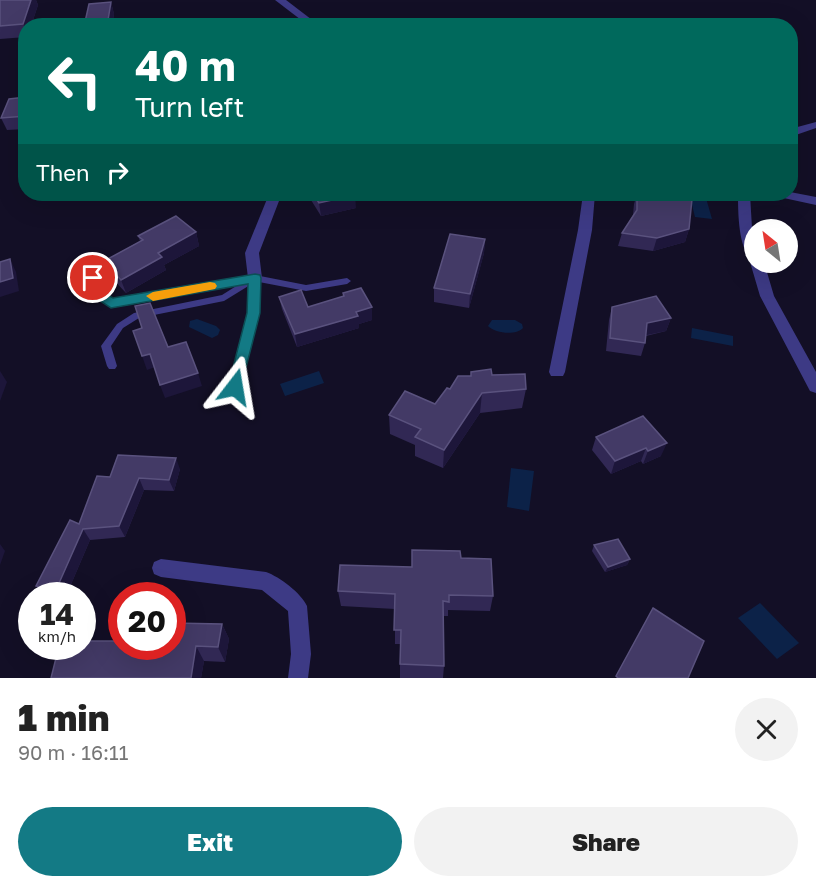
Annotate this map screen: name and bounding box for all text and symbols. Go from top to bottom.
text: 40 m [135,40,236,90]
icon: left [36,42,114,120]
text: Turn left [135,91,244,123]
icon: right [101,156,134,189]
text: Then [36,159,89,186]
north arrow [744,219,798,273]
map controls [744,219,798,273]
pin [67,252,118,303]
icon: arrive [76,261,109,294]
position arrow [203,355,267,419]
speed limit sign: 20 [108,582,186,660]
text: 14 [40,596,74,632]
text: km/h [38,627,76,645]
text: 1 min [18,696,109,739]
button: close [735,698,798,761]
text: 90 m · 16:11 [18,740,128,764]
button: Exit [18,807,402,876]
button: Share [414,807,798,876]

